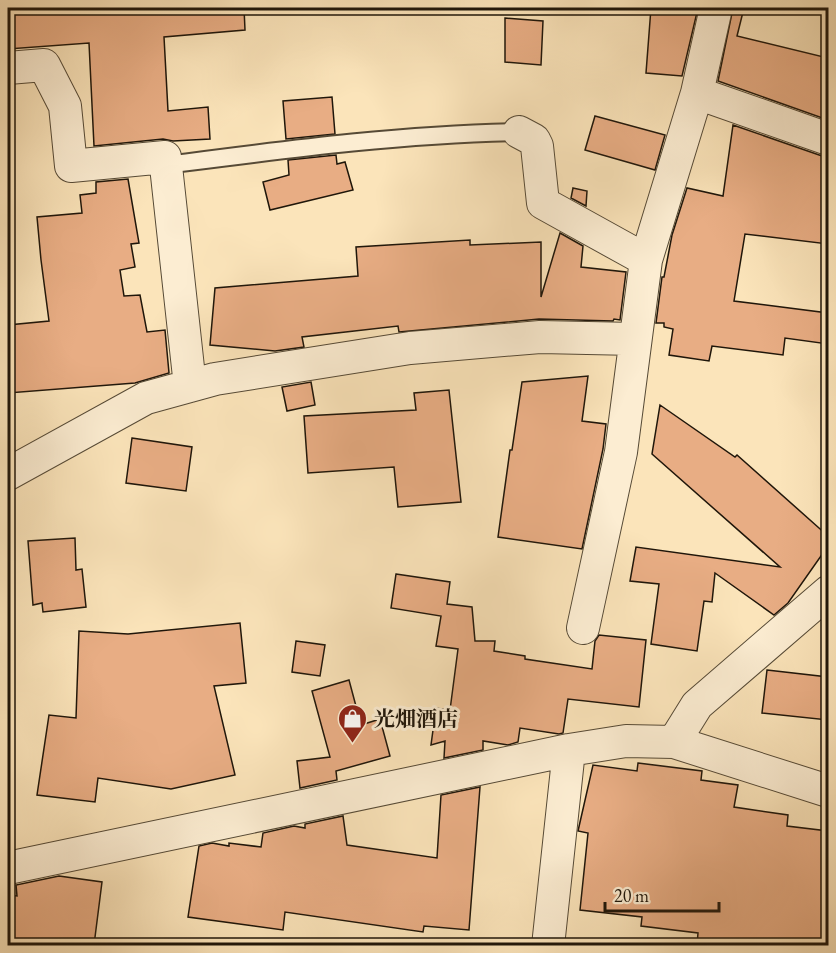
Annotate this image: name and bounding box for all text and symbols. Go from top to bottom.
shop icon: 光畑酒店 [337,702,369,744]
place label: 光畑酒店 [374,705,458,732]
scale bar [605,875,719,913]
text: 20 m [614,884,649,907]

